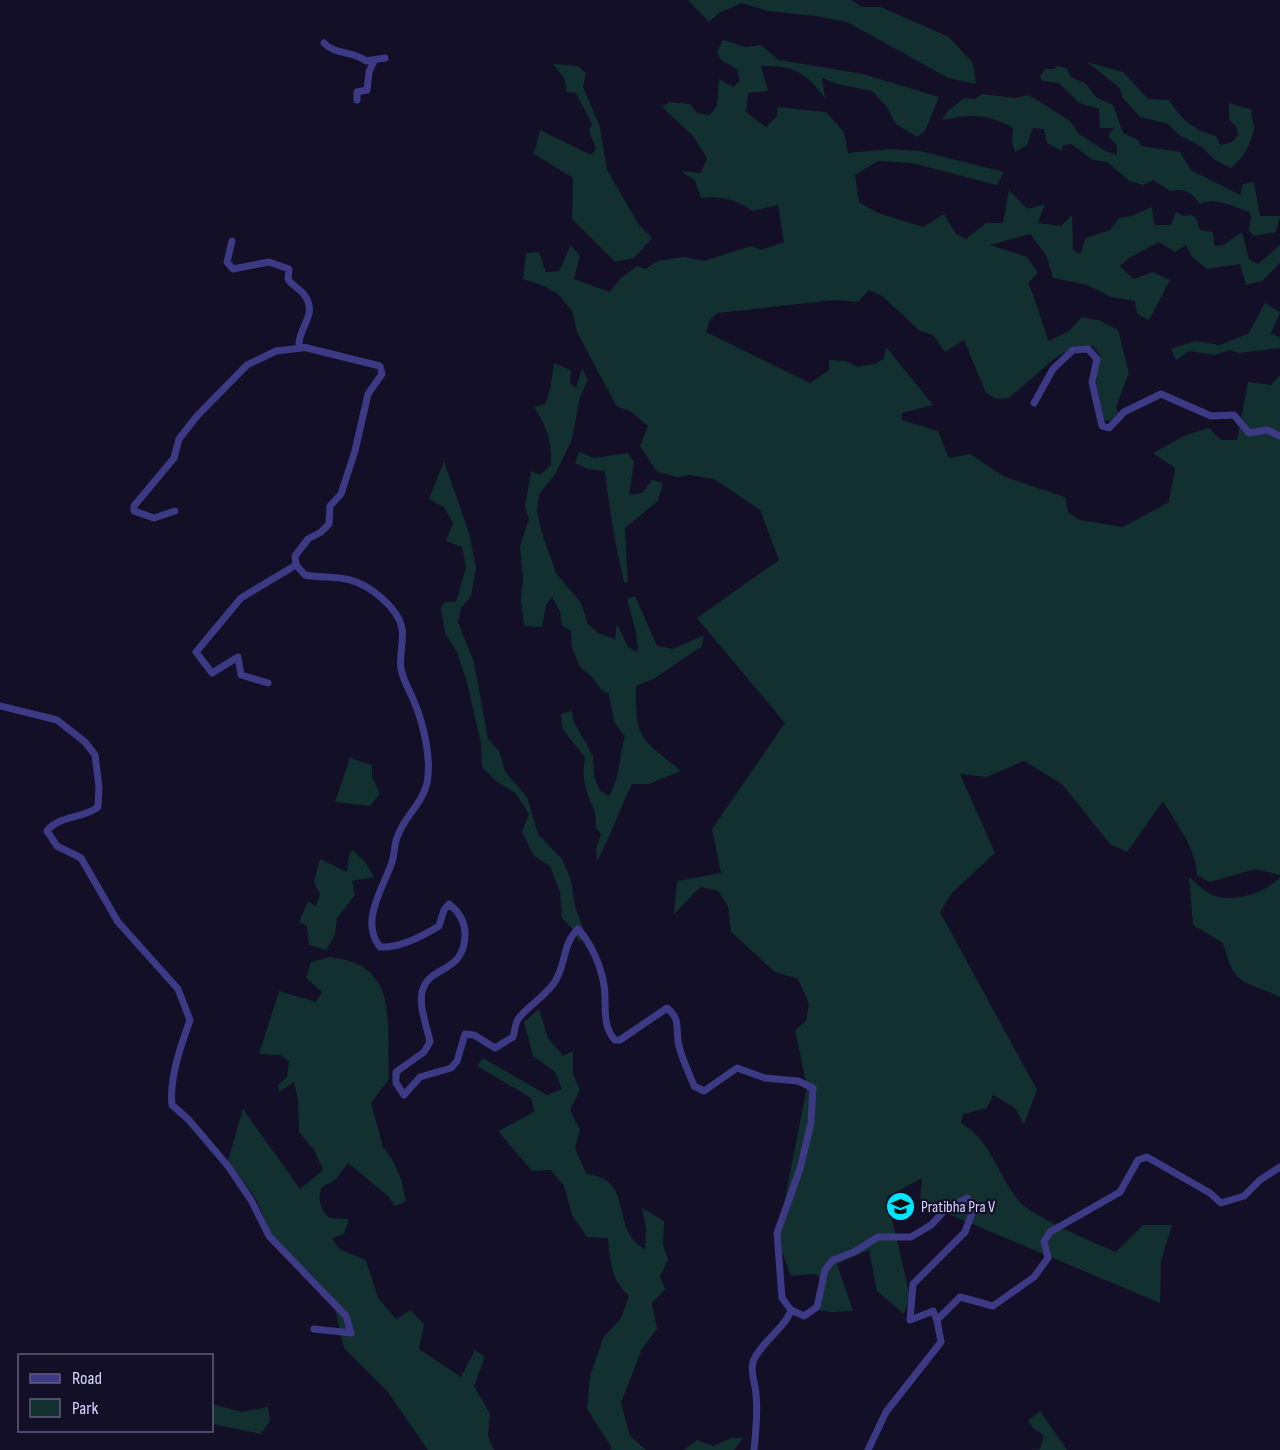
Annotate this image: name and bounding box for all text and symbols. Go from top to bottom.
school or university icon: Pratibha Pra V [884,1191,916,1223]
place label: Pratibha Pra V [921,1198,996,1217]
legend [18,1354,213,1432]
text: Road [72,1368,102,1389]
text: Park [72,1398,98,1419]

